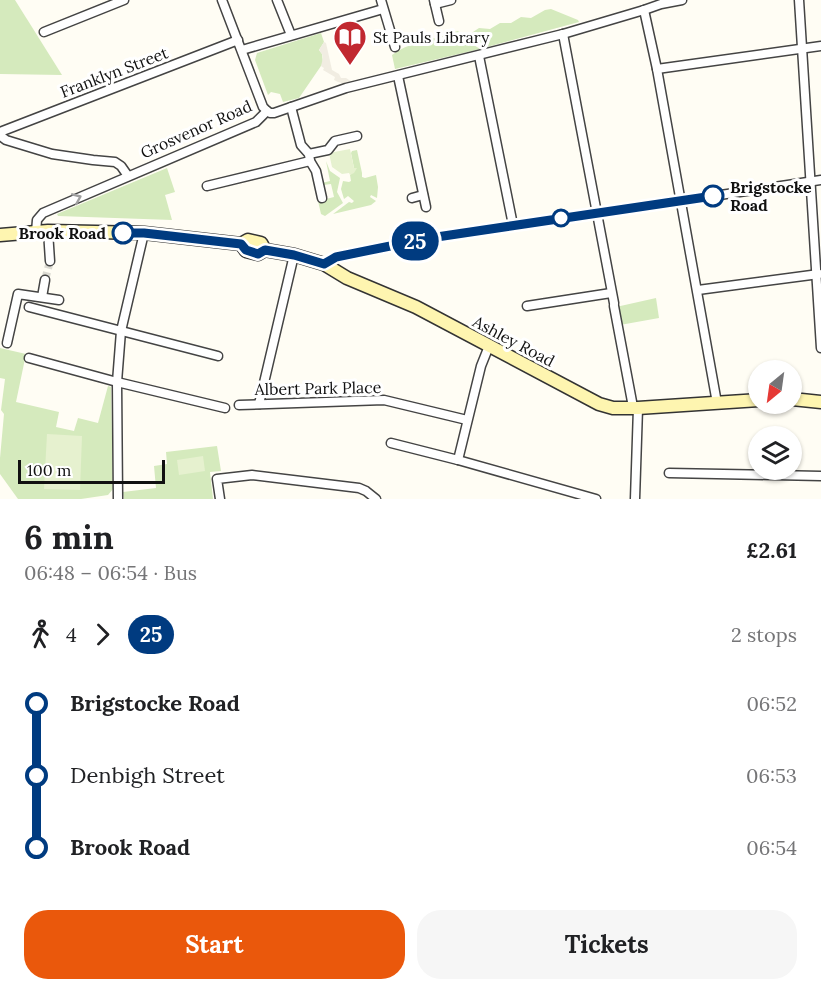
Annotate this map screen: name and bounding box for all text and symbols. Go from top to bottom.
library icon: St Pauls Library [332,19,368,66]
place label: St Pauls Library [373,27,490,47]
street label: Franklyn Street [57,42,172,102]
street label: Grosvenor Road [137,95,255,162]
place label: Brigstocke Road [730,177,812,215]
marker: Brigstocke Road [702,185,724,207]
one-way arrow [71,194,82,206]
unlabelled marker [552,209,570,227]
marker: Brook Road [112,222,134,244]
line badge: 25 [388,222,442,260]
place label: Brook Road [19,223,106,243]
text: 25 [404,228,426,255]
street label: Ashley Road [469,311,559,371]
north arrow [748,360,802,414]
map controls [748,360,802,480]
street label: Albert Park Place [254,377,382,399]
button: layers [748,426,802,480]
scale bar [18,457,165,484]
text: 100 m [27,460,71,480]
text: 6 min [24,516,114,558]
text: £2.61 [746,536,797,564]
text: 06:48 – 06:54 · Bus [24,560,197,585]
icon: walk [24,618,57,651]
icon: forward [86,618,119,651]
text: 25 [140,621,162,648]
text: 4 [66,622,77,647]
text: 2 stops [731,622,797,647]
text: Brigstocke Road [70,689,240,717]
text: 06:52 [746,691,797,716]
text: Denbigh Street [70,761,225,789]
text: 06:53 [746,763,797,788]
text: Brook Road [70,833,190,861]
text: 06:54 [746,835,797,860]
button: Start [24,910,405,979]
button: Tickets [417,910,797,979]

